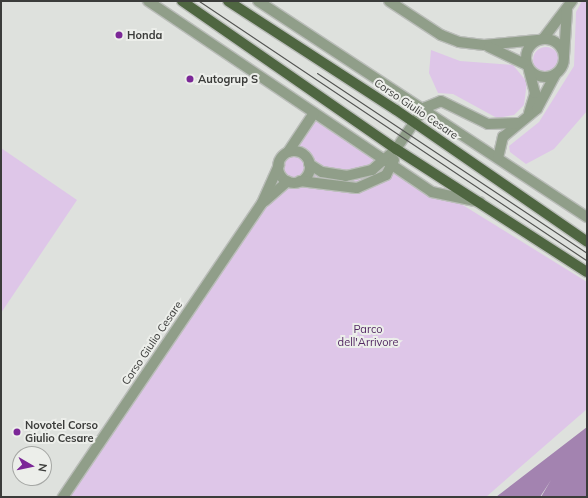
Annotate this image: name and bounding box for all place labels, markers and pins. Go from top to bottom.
place label: Honda [127,28,162,42]
marker: Honda [114,30,124,40]
place label: Autogrup S [198,72,258,86]
marker: Autogrup S [185,74,195,84]
place label: Novotel Corso Giulio Cesare [25,419,98,445]
marker: Novotel Corso Giulio Cesare [12,427,22,437]

